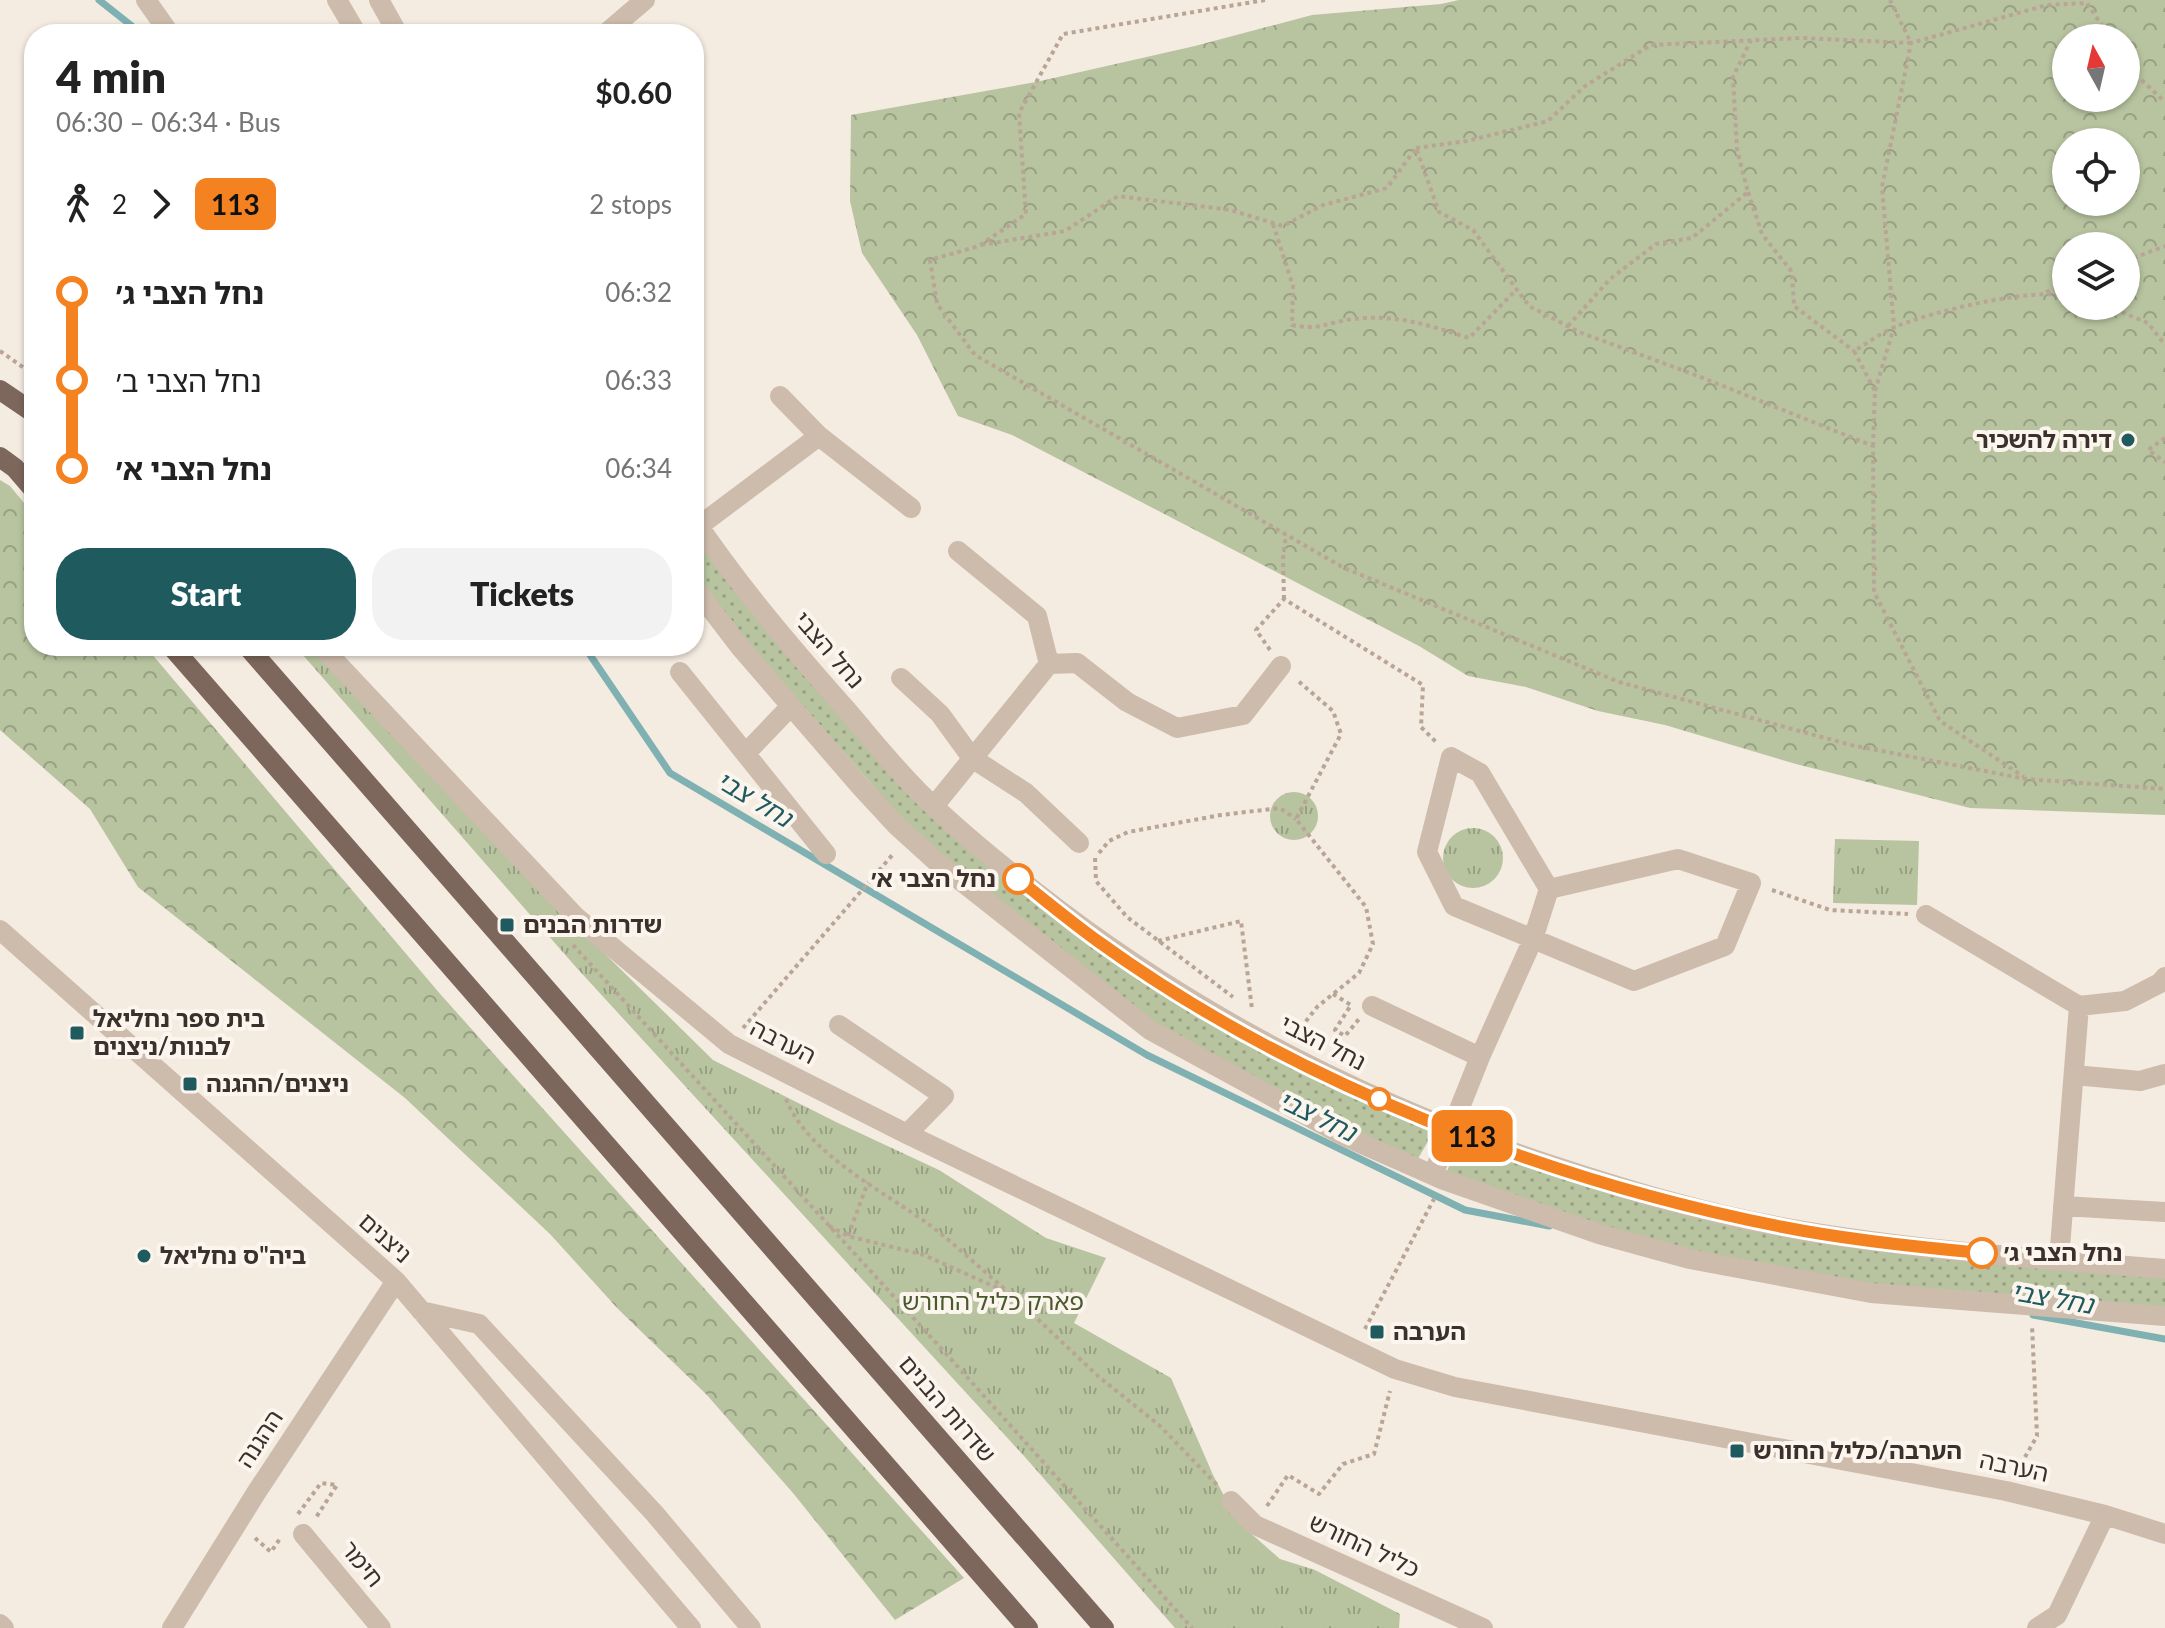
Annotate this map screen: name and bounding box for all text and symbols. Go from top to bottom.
north arrow [2052,24,2140,112]
map controls [2052,24,2140,320]
text: 4 min [56,50,166,102]
text: $0.60 [595,74,672,110]
text: 06:30 – 06:34 · Bus [56,106,280,138]
button: locate [2052,128,2140,216]
icon: walk [56,182,100,226]
icon: forward [139,182,183,226]
text: 113 [211,187,260,221]
text: 2 [112,188,127,220]
text: 2 stops [589,188,672,220]
button: layers [2052,232,2140,320]
text: נחל הצבי ג׳ [116,274,264,310]
text: 06:32 [605,276,672,308]
text: נחל הצבי ב׳ [116,362,262,398]
text: 06:33 [605,364,672,396]
place label: דירה להשכיר [1976,424,2112,453]
marker: דירה להשכיר [2119,431,2137,449]
text: נחל הצבי א׳ [116,450,272,486]
text: 06:34 [605,452,672,484]
button: Start [56,548,356,640]
button: Tickets [372,548,672,640]
street label: נחל הצבי [789,605,871,693]
water label: נחל צבי [711,763,800,834]
place label: נחל הצבי א׳ [871,863,996,892]
marker: נחל הצבי א׳ [1003,864,1033,894]
place label: שדרות הבנים [523,909,663,938]
marker: שדרות הבנים [498,916,516,934]
place label: בית ספר נחליאל לבנות/ניצנים [93,1003,265,1060]
street label: נחל הצבי [1276,1008,1371,1076]
street label: הערבה [746,1012,821,1069]
marker: בית ספר נחליאל לבנות/ניצנים [68,1024,86,1042]
place label: ניצנים/ההגנה [206,1068,349,1097]
marker: ניצנים/ההגנה [181,1075,199,1093]
water label: נחל צבי [1273,1083,1364,1149]
unlabelled marker [1368,1088,1390,1110]
line badge: 113 [1426,1110,1518,1162]
text: 113 [1448,1119,1496,1153]
street label: ניצנים [354,1206,418,1268]
place label: נחל הצבי ג׳ [2004,1237,2122,1266]
marker: נחל הצבי ג׳ [1967,1238,1997,1268]
place label: ביה"ס נחליאל [160,1240,306,1269]
marker: ביה"ס נחליאל [135,1247,153,1265]
water label: נחל צבי [2008,1274,2098,1320]
park label: פארק כליל החורש [902,1286,1084,1315]
place label: הערבה [1393,1316,1466,1345]
marker: הערבה [1368,1323,1386,1341]
street label: שדרות הבנים [894,1349,1002,1467]
street label: ההגנה [229,1404,288,1473]
place label: הערבה/כליל החורש [1753,1435,1962,1464]
marker: הערבה/כליל החורש [1728,1442,1746,1460]
street label: הערבה [1977,1444,2051,1487]
street label: כליל החורש [1305,1506,1425,1583]
street label: חימר [336,1534,391,1592]

